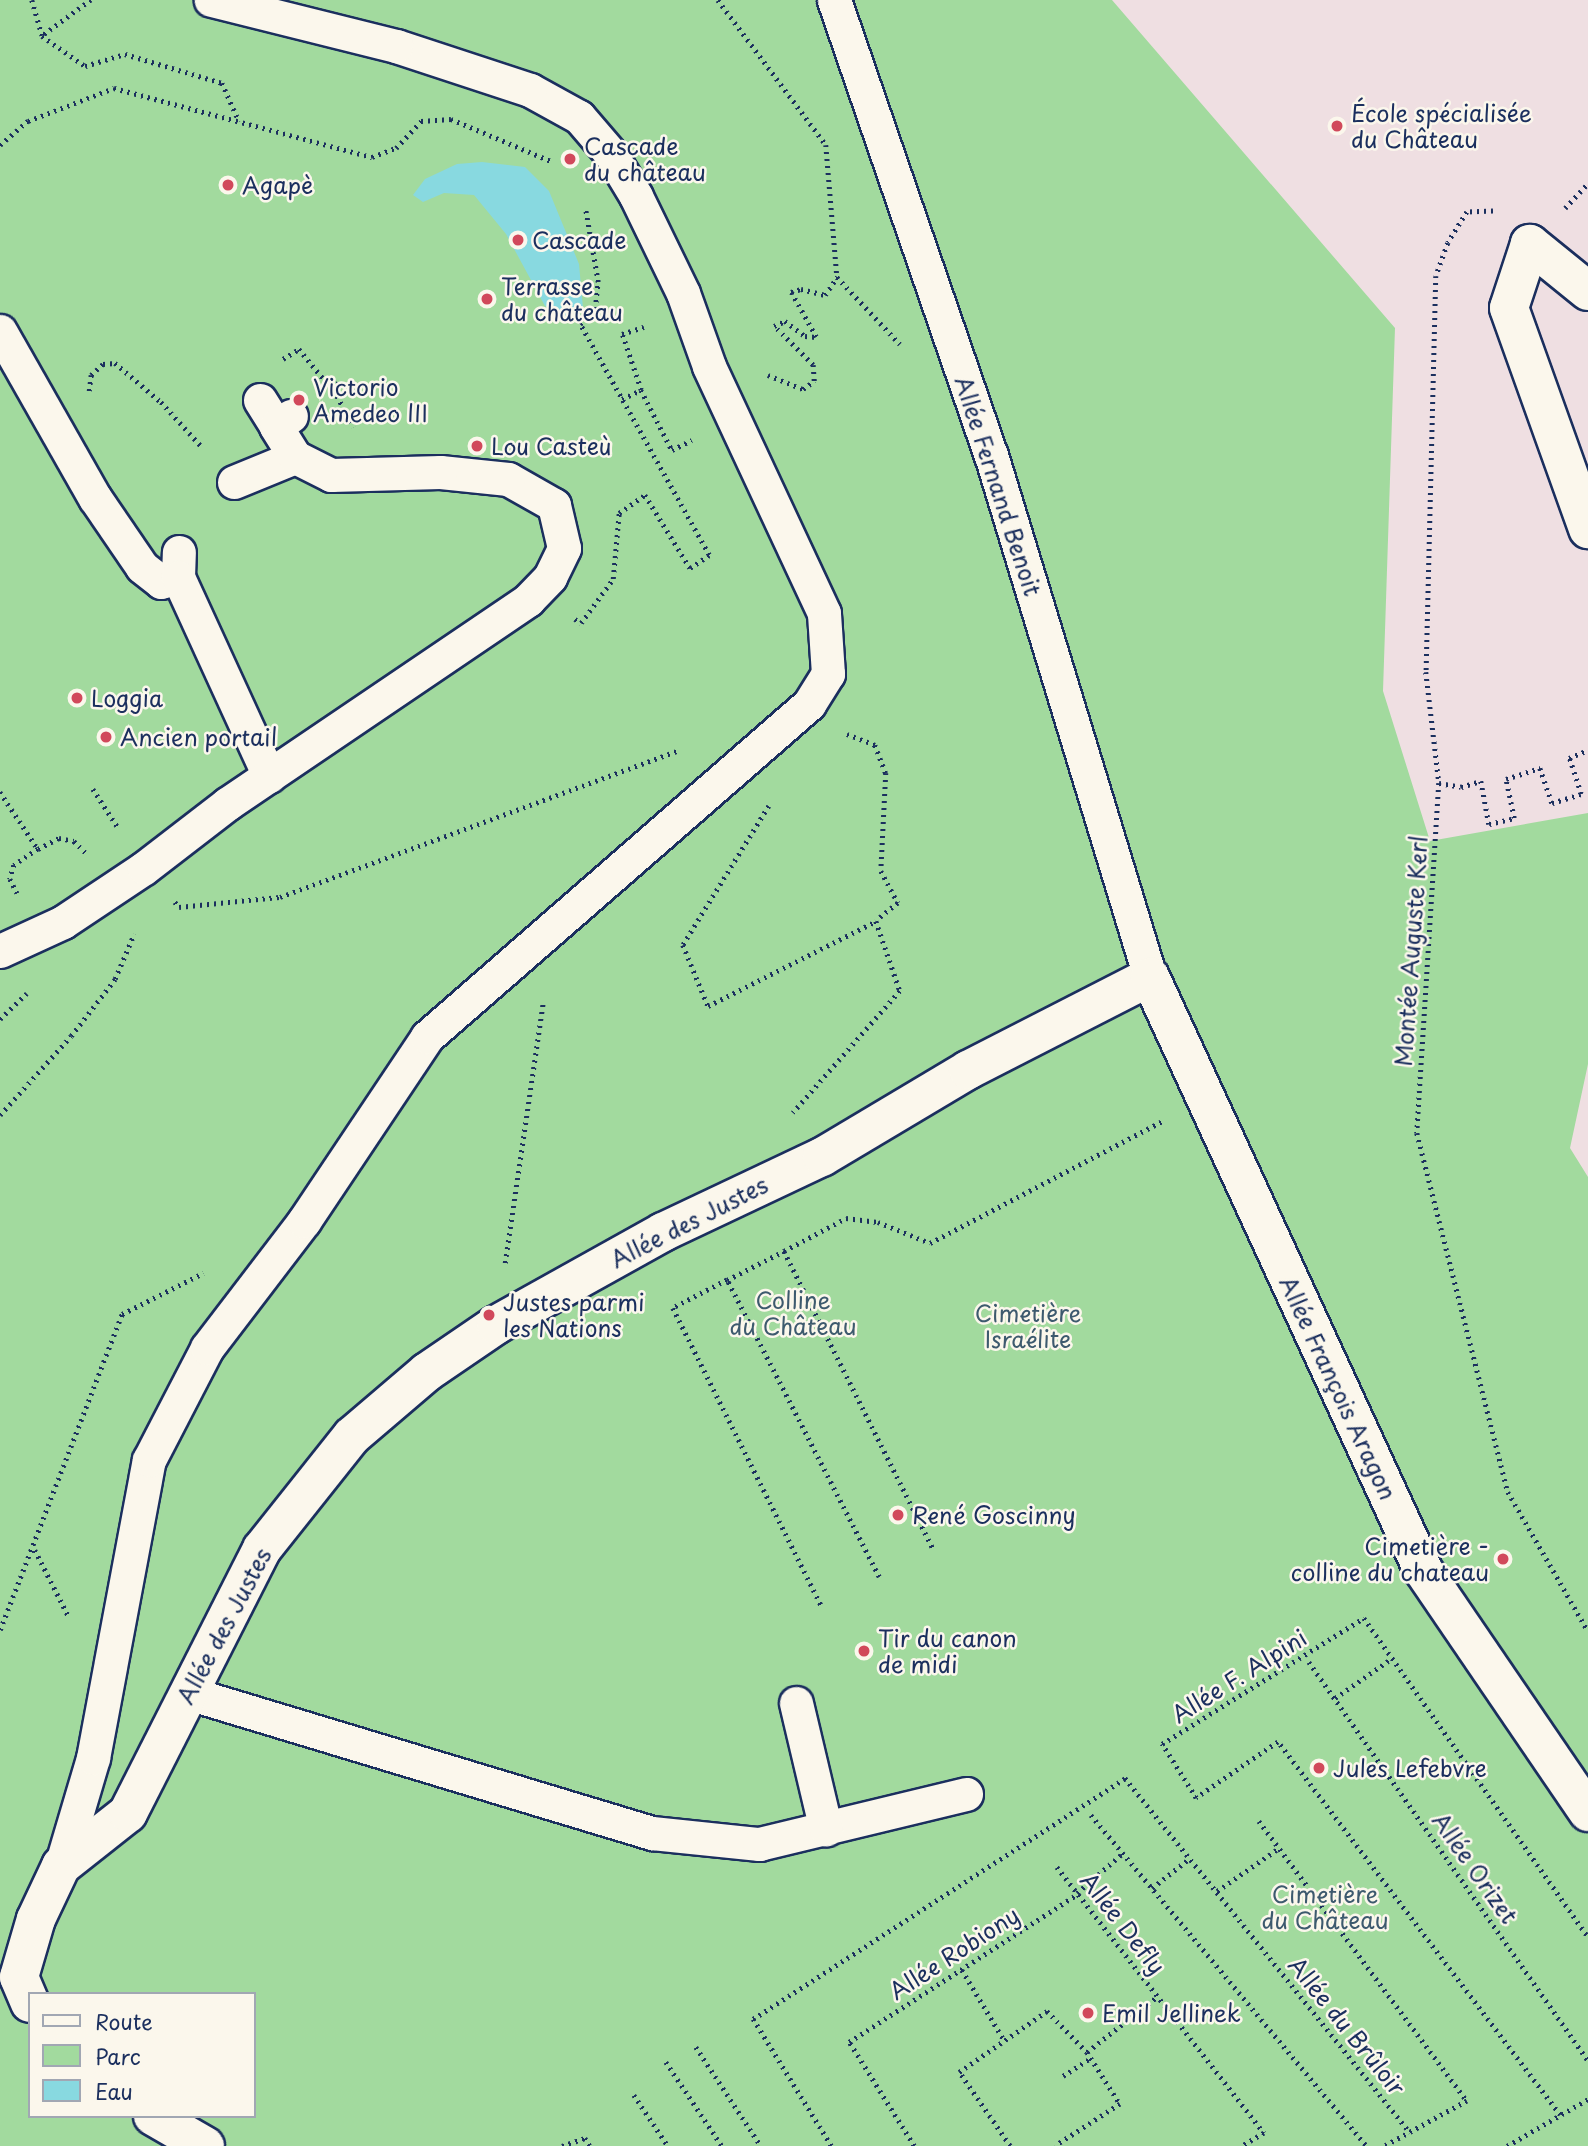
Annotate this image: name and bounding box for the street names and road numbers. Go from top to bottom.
street label: Allée Fernand Benoit [949,370,1047,602]
street label: Montée Auguste Kerl [1389,834,1433,1068]
street label: Allée des Justes [604,1170,774,1274]
street label: Allée François Aragon [1274,1271,1402,1505]
street label: Allée des Justes [171,1542,277,1710]
street label: Allée F. Alpini [1166,1623,1312,1729]
street label: Allée Orizet [1426,1806,1524,1930]
street label: Allée Defly [1074,1866,1172,1980]
street label: Allée Robiony [883,1901,1025,2005]
street label: Allée du Brûloir [1282,1950,1412,2102]

